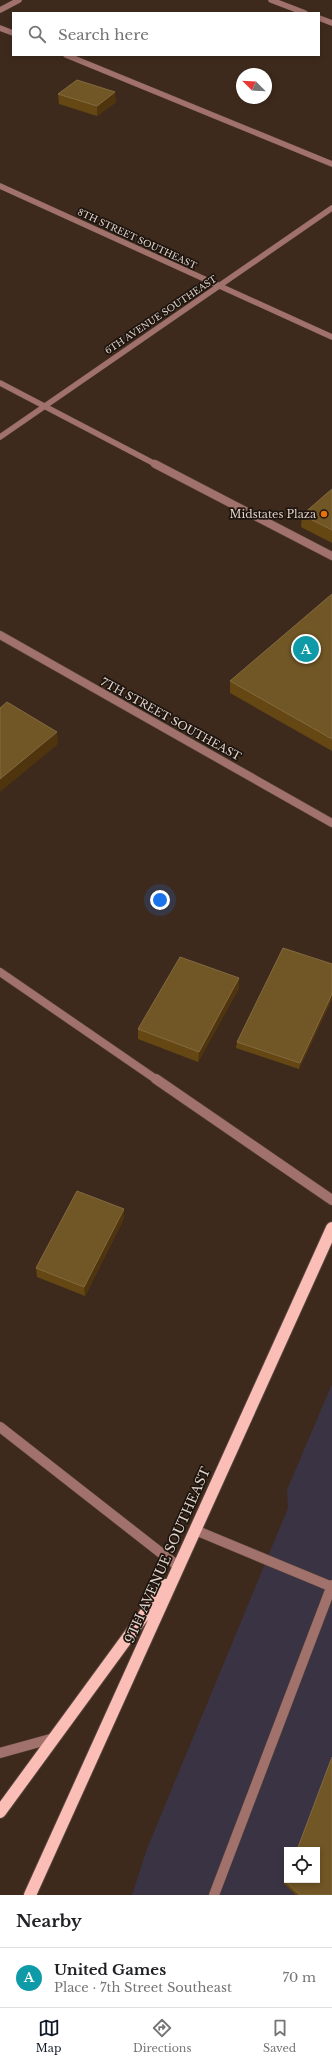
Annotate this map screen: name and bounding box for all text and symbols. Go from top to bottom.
search box [12,12,320,56]
icon: search [26,23,48,45]
text: Search here [58,25,149,44]
north arrow [236,68,272,104]
street label: 8TH STREET SOUTHEAST [76,206,199,271]
street label: 6TH AVENUE SOUTHEAST [103,273,219,356]
place label: Midstates Plaza [230,507,317,521]
marker: Midstates Plaza [319,509,329,519]
pin: A [293,634,319,664]
street label: 7TH STREET SOUTHEAST [98,675,244,764]
your location [150,890,170,910]
street label: 9TH AVENUE SOUTHEAST [121,1464,214,1646]
map controls [284,1847,320,1883]
button: locate [284,1847,320,1883]
text: Nearby [16,1911,82,1932]
text: United Games [54,1960,166,1979]
text: A [24,1969,34,1986]
text: 70 m [283,1969,316,1986]
text: Place · 7th Street Southeast [54,1979,232,1996]
tab: Map [36,2017,61,2055]
tab: Directions [133,2017,191,2055]
tab: Saved [263,2017,296,2055]

